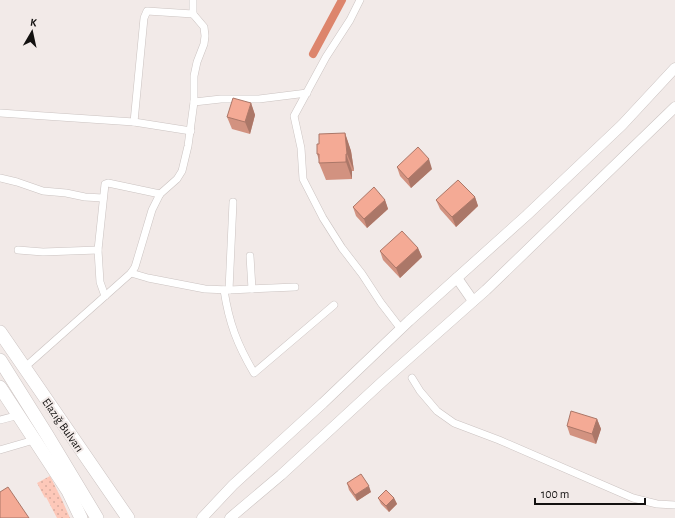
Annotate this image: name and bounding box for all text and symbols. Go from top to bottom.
north arrow [12,12,52,52]
text: K [29,17,38,29]
street label: Elazığ Bulvarı [40,396,86,454]
scale bar [535,480,645,506]
text: 100 m [541,488,569,500]

